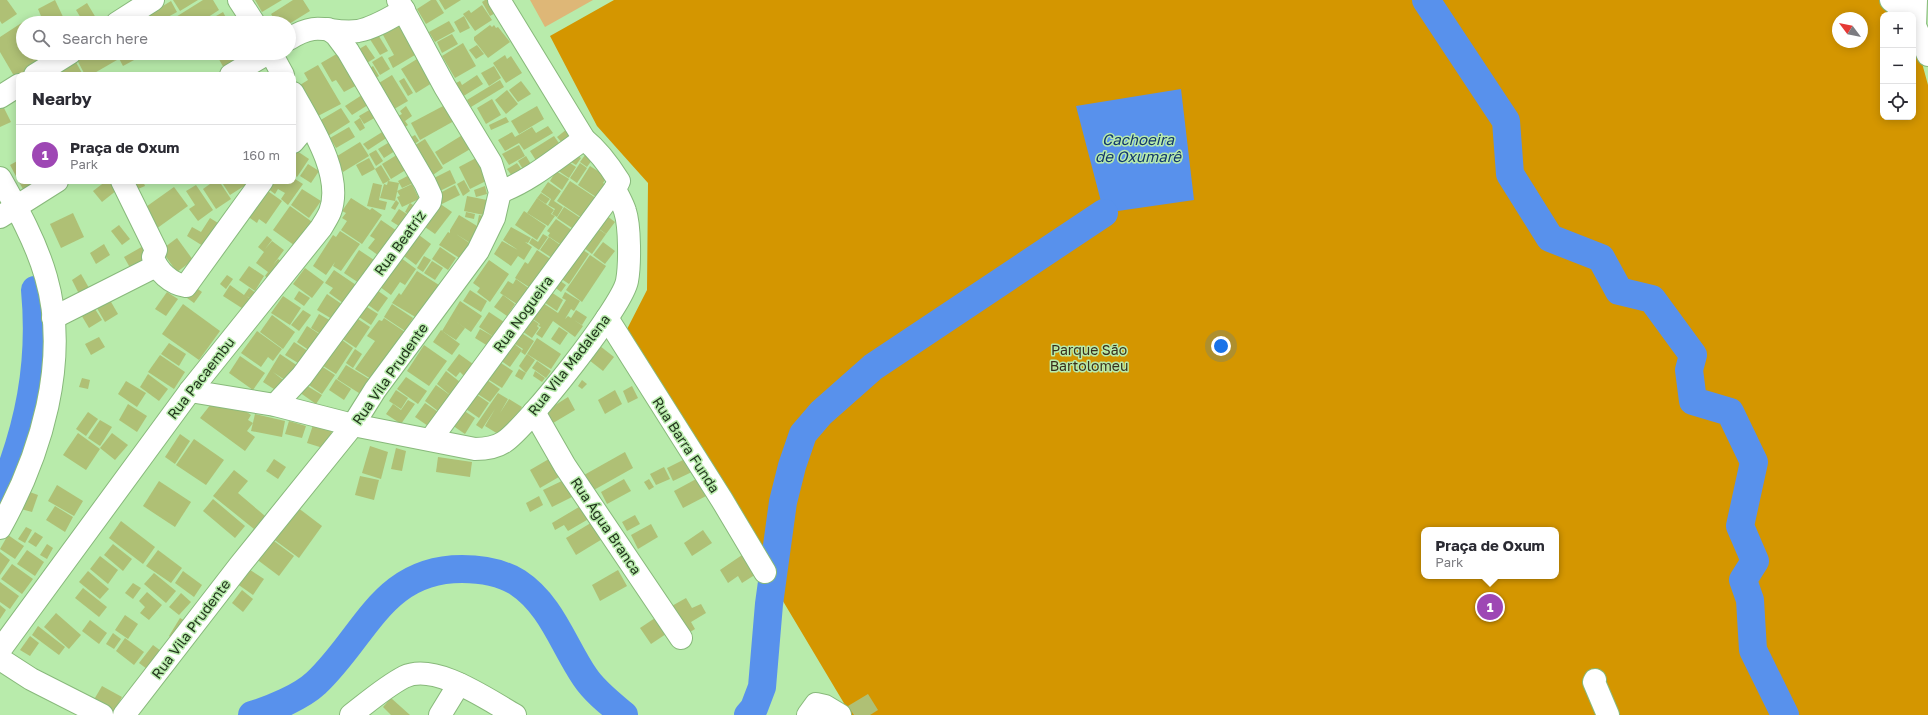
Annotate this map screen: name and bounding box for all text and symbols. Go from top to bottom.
north arrow [1832,12,1868,48]
map controls [1880,12,1916,120]
button: + [1880,12,1916,48]
search box [16,16,296,60]
icon: search [30,27,52,49]
text: Search here [62,29,148,47]
button: − [1880,48,1916,84]
button: locate [1880,84,1916,120]
text: Nearby [32,88,92,109]
water label: Cachoeira de Oxumarê [1095,130,1182,165]
text: Praça de Oxum [70,138,179,156]
text: 1 [42,147,48,163]
text: 160 m [243,147,280,163]
text: Park [70,156,98,172]
street label: Rua Beatriz [370,207,429,279]
street label: Rua Nogueira [489,272,556,355]
street label: Rua Vila Madalena [524,311,613,419]
street label: Rua Vila Prudente [348,320,431,428]
street label: Rua Pacaembu [163,333,238,422]
your location [1211,336,1231,356]
park label: Parque São Bartolomeu [1050,341,1128,374]
street label: Rua Barra Funda [649,394,724,496]
street label: Rua Água Branca [568,474,645,578]
popup [1421,527,1559,579]
text: Praça de Oxum [1435,536,1545,554]
text: Park [1435,554,1463,570]
street label: Rua Vila Prudente [148,576,234,682]
pin: 1 [1477,592,1503,622]

